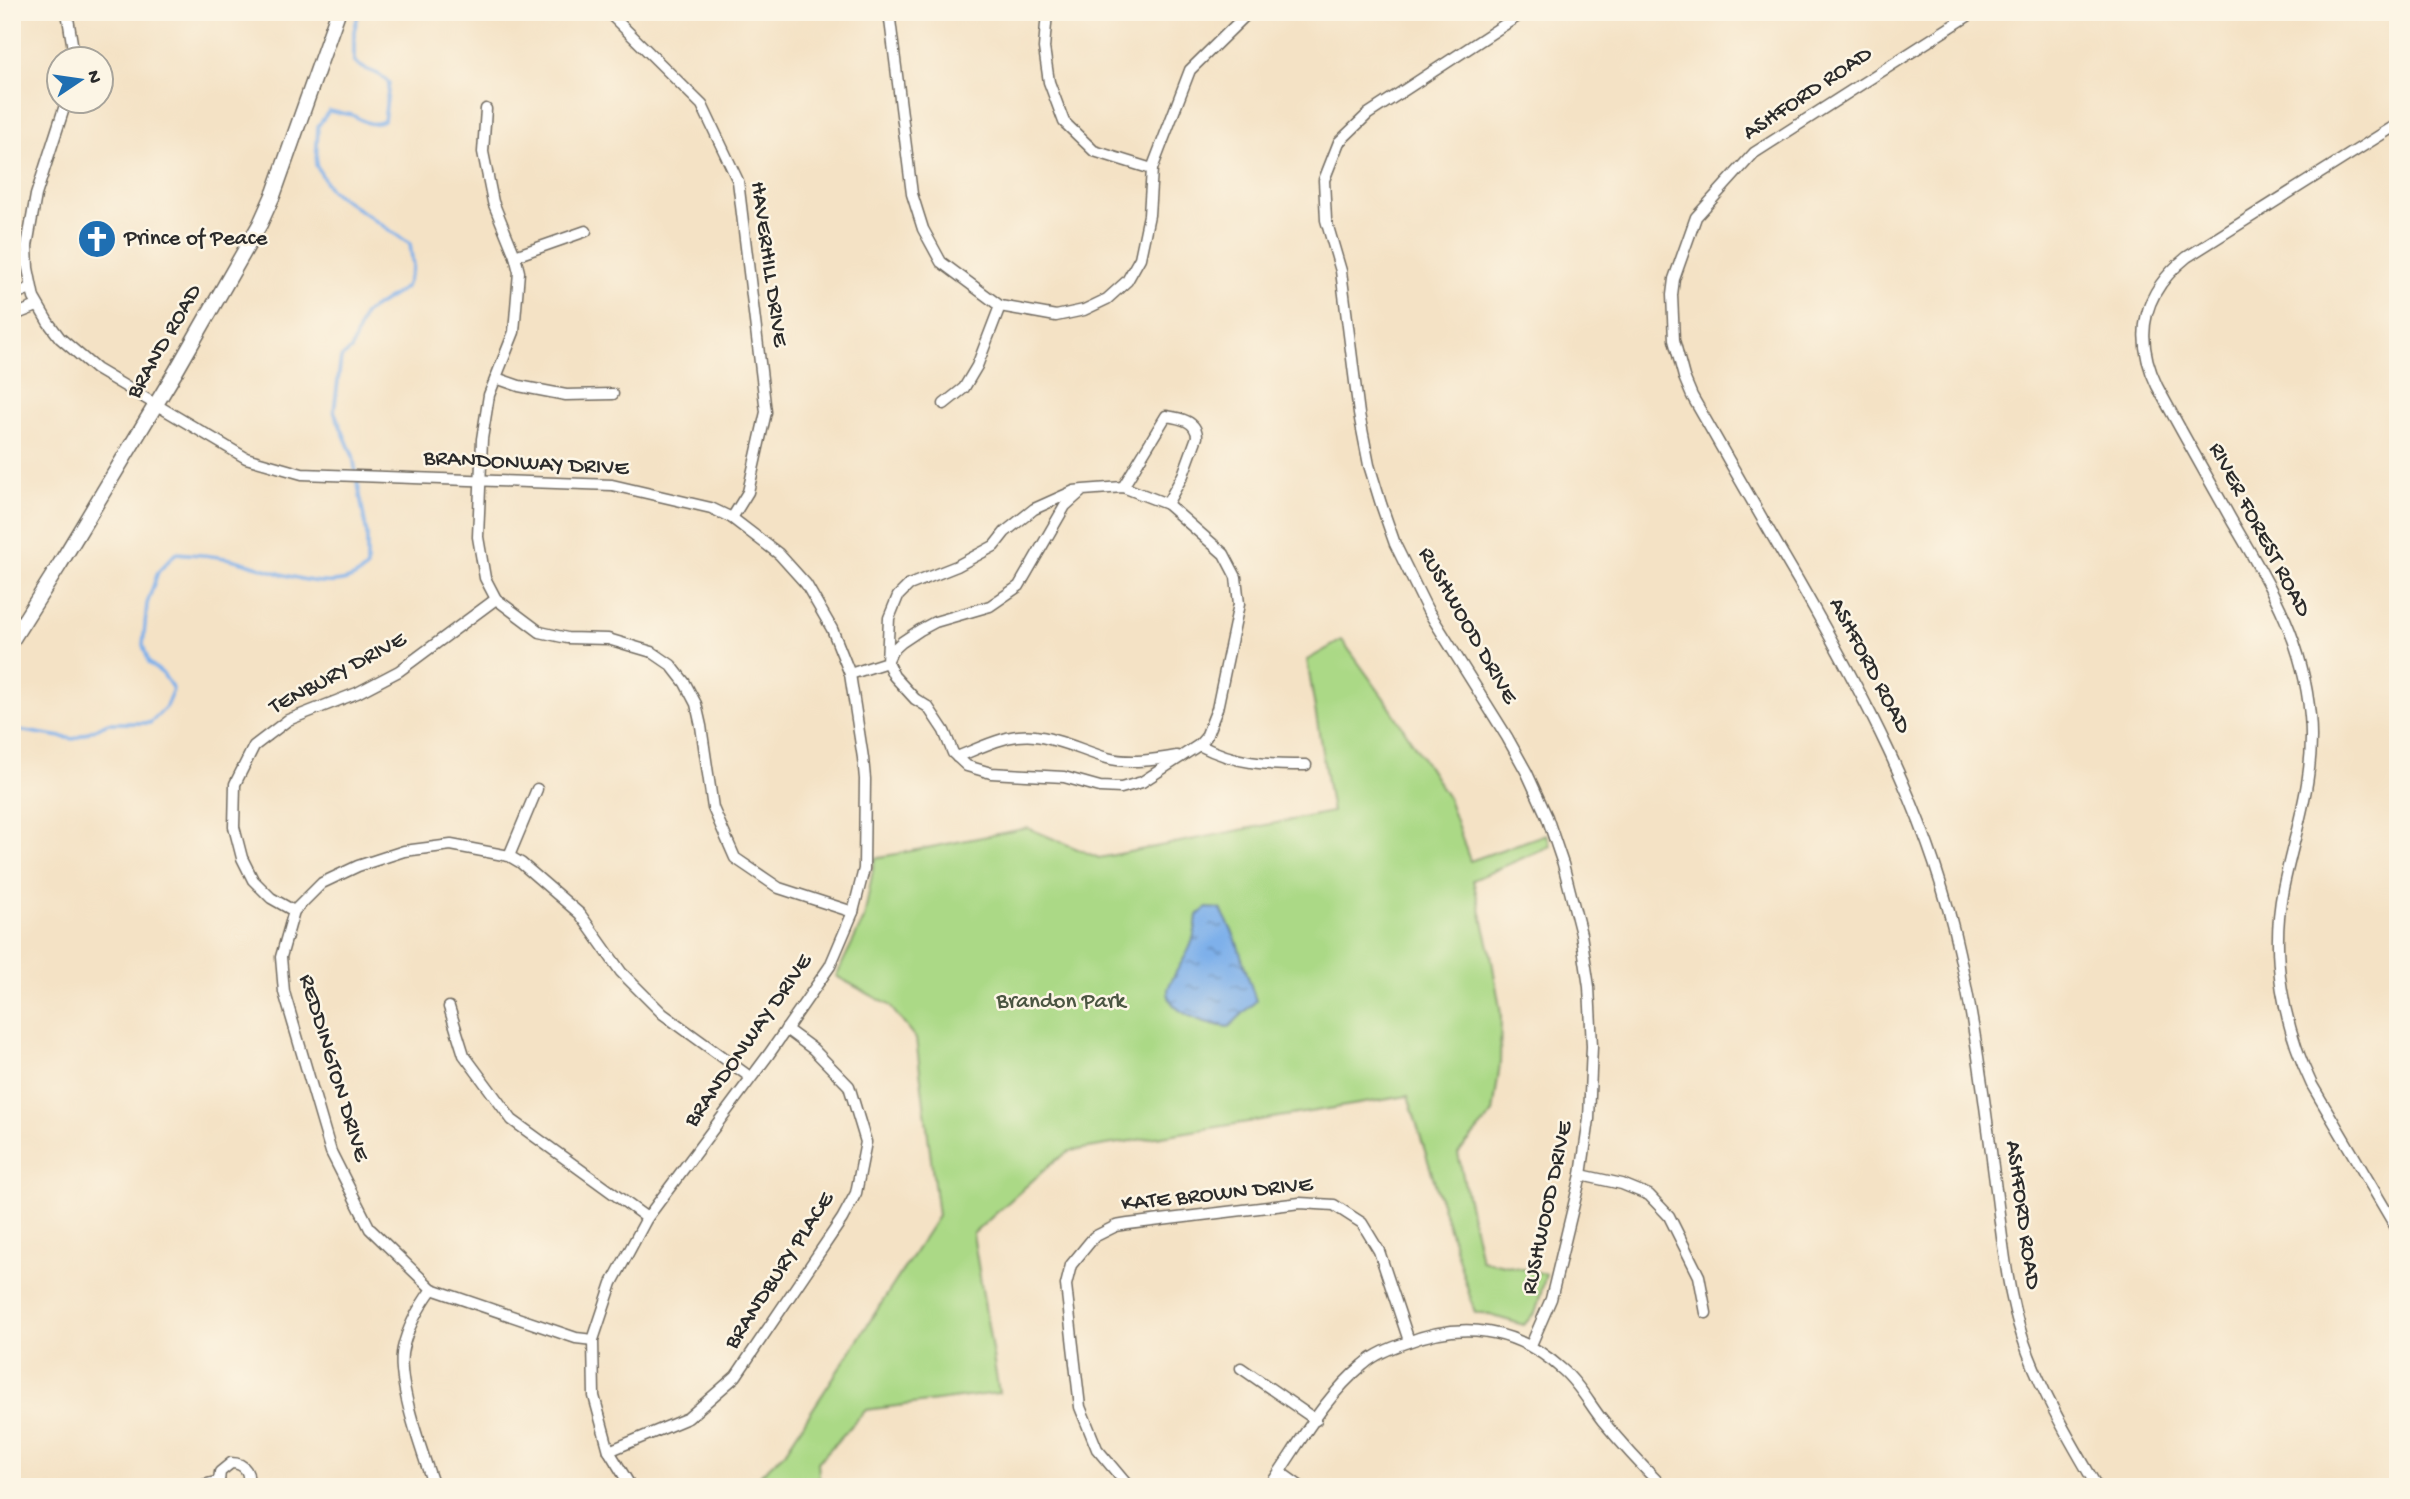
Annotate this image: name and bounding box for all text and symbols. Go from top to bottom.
street label: ASHFORD ROAD [1738,40,1879,147]
north arrow [46,46,116,116]
text: N [81,68,106,86]
street label: HAVERHILL DRIVE [743,180,793,350]
church icon: Prince of Peace [76,218,118,260]
place label: Prince of Peace [123,226,268,253]
street label: BRAND ROAD [121,279,209,405]
street label: RIVER FOREST ROAD [2202,438,2317,623]
street label: BRANDONWAY DRIVE [422,445,631,483]
street label: RUSHWOOD DRIVE [1411,543,1524,711]
street label: ASHFORD ROAD [1822,593,1917,739]
street label: TENBURY DRIVE [263,626,413,722]
street label: BRANDONWAY DRIVE [679,948,820,1134]
street label: REDDINGTON DRIVE [292,971,375,1166]
park label: Brandon Park [995,989,1128,1016]
street label: RUSHWOOD DRIVE [1516,1117,1580,1297]
street label: ASHFORD ROAD [1998,1139,2046,1292]
street label: KATE BROWN DRIVE [1120,1171,1316,1218]
street label: BRANDBURY PLACE [719,1186,842,1356]

